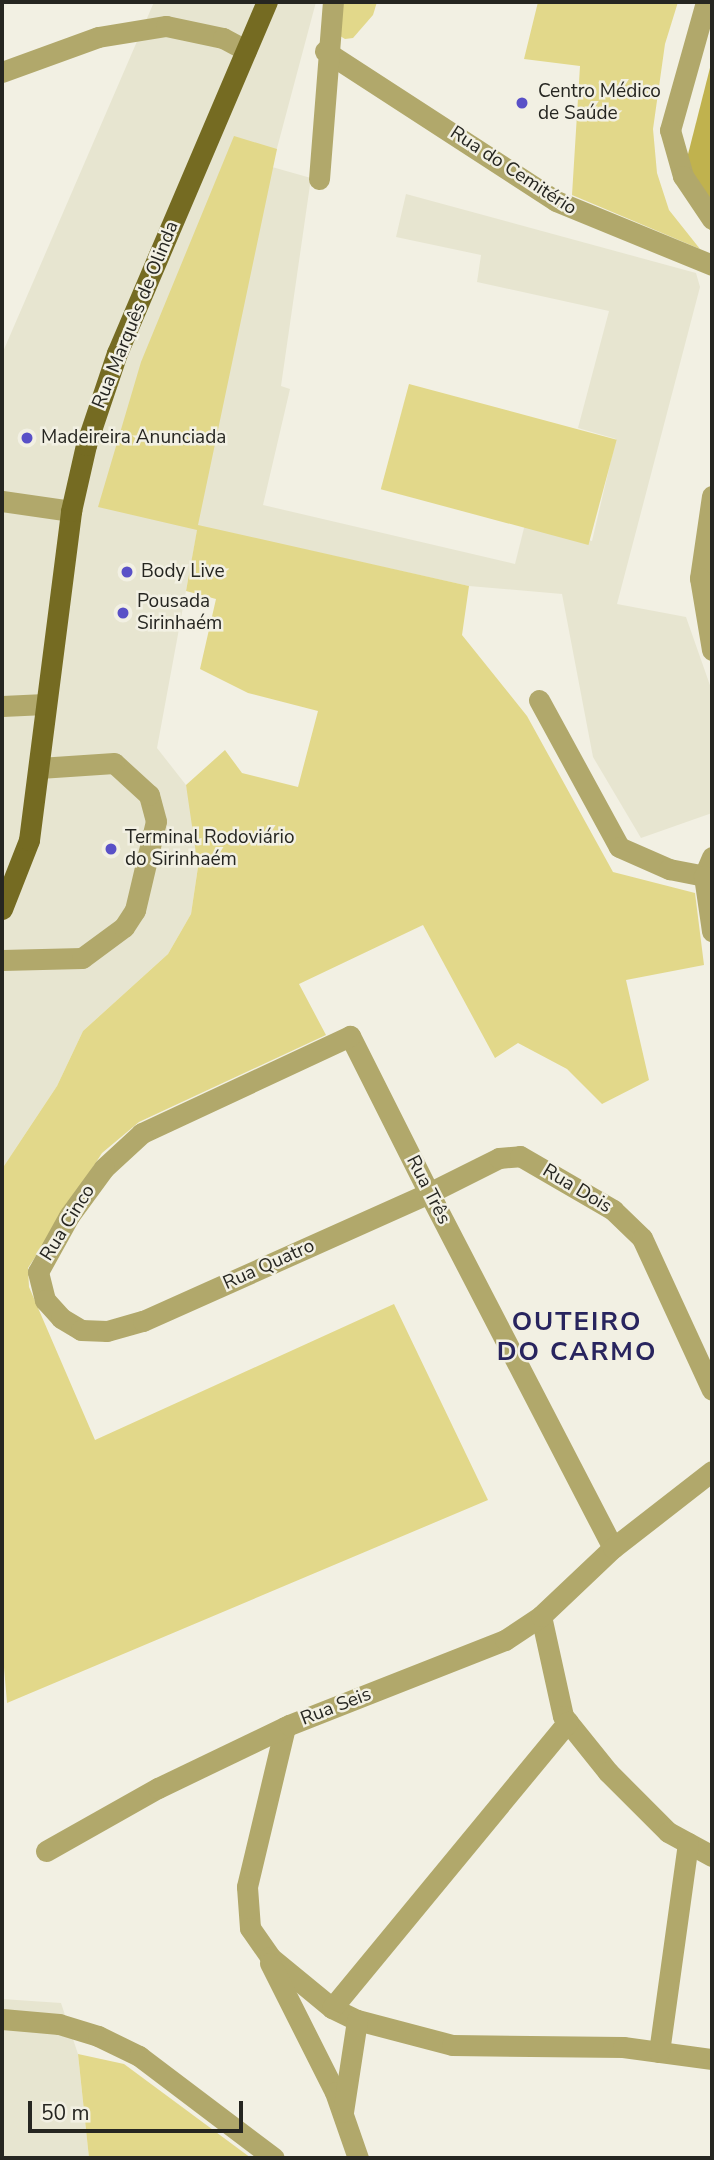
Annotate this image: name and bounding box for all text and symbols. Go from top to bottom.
place label: Centro Médico de Saúde [538,81,661,125]
marker: Centro Médico de Saúde [512,93,532,113]
street label: Rua do Cemitério [445,122,581,220]
street label: Rua Marquês de Olinda [88,218,184,412]
place label: Madeireira Anunciada [41,427,226,449]
marker: Madeireira Anunciada [19,430,35,446]
place label: Body Live [141,561,225,583]
marker: Body Live [119,564,135,580]
place label: Pousada Sirinhaém [137,591,222,635]
marker: Pousada Sirinhaém [115,605,131,621]
place label: Terminal Rodoviário do Sirinhaém [125,827,295,871]
marker: Terminal Rodoviário do Sirinhaém [103,841,119,857]
street label: Rua Três [401,1152,455,1228]
street label: Rua Dois [538,1160,616,1218]
street label: Rua Cinco [36,1181,100,1265]
street label: Rua Quatro [220,1235,318,1295]
district label: OUTEIRO DO CARMO [498,1306,656,1368]
street label: Rua Seis [298,1683,374,1731]
scale bar [32,2086,247,2130]
text: 50 m [41,2099,90,2127]

